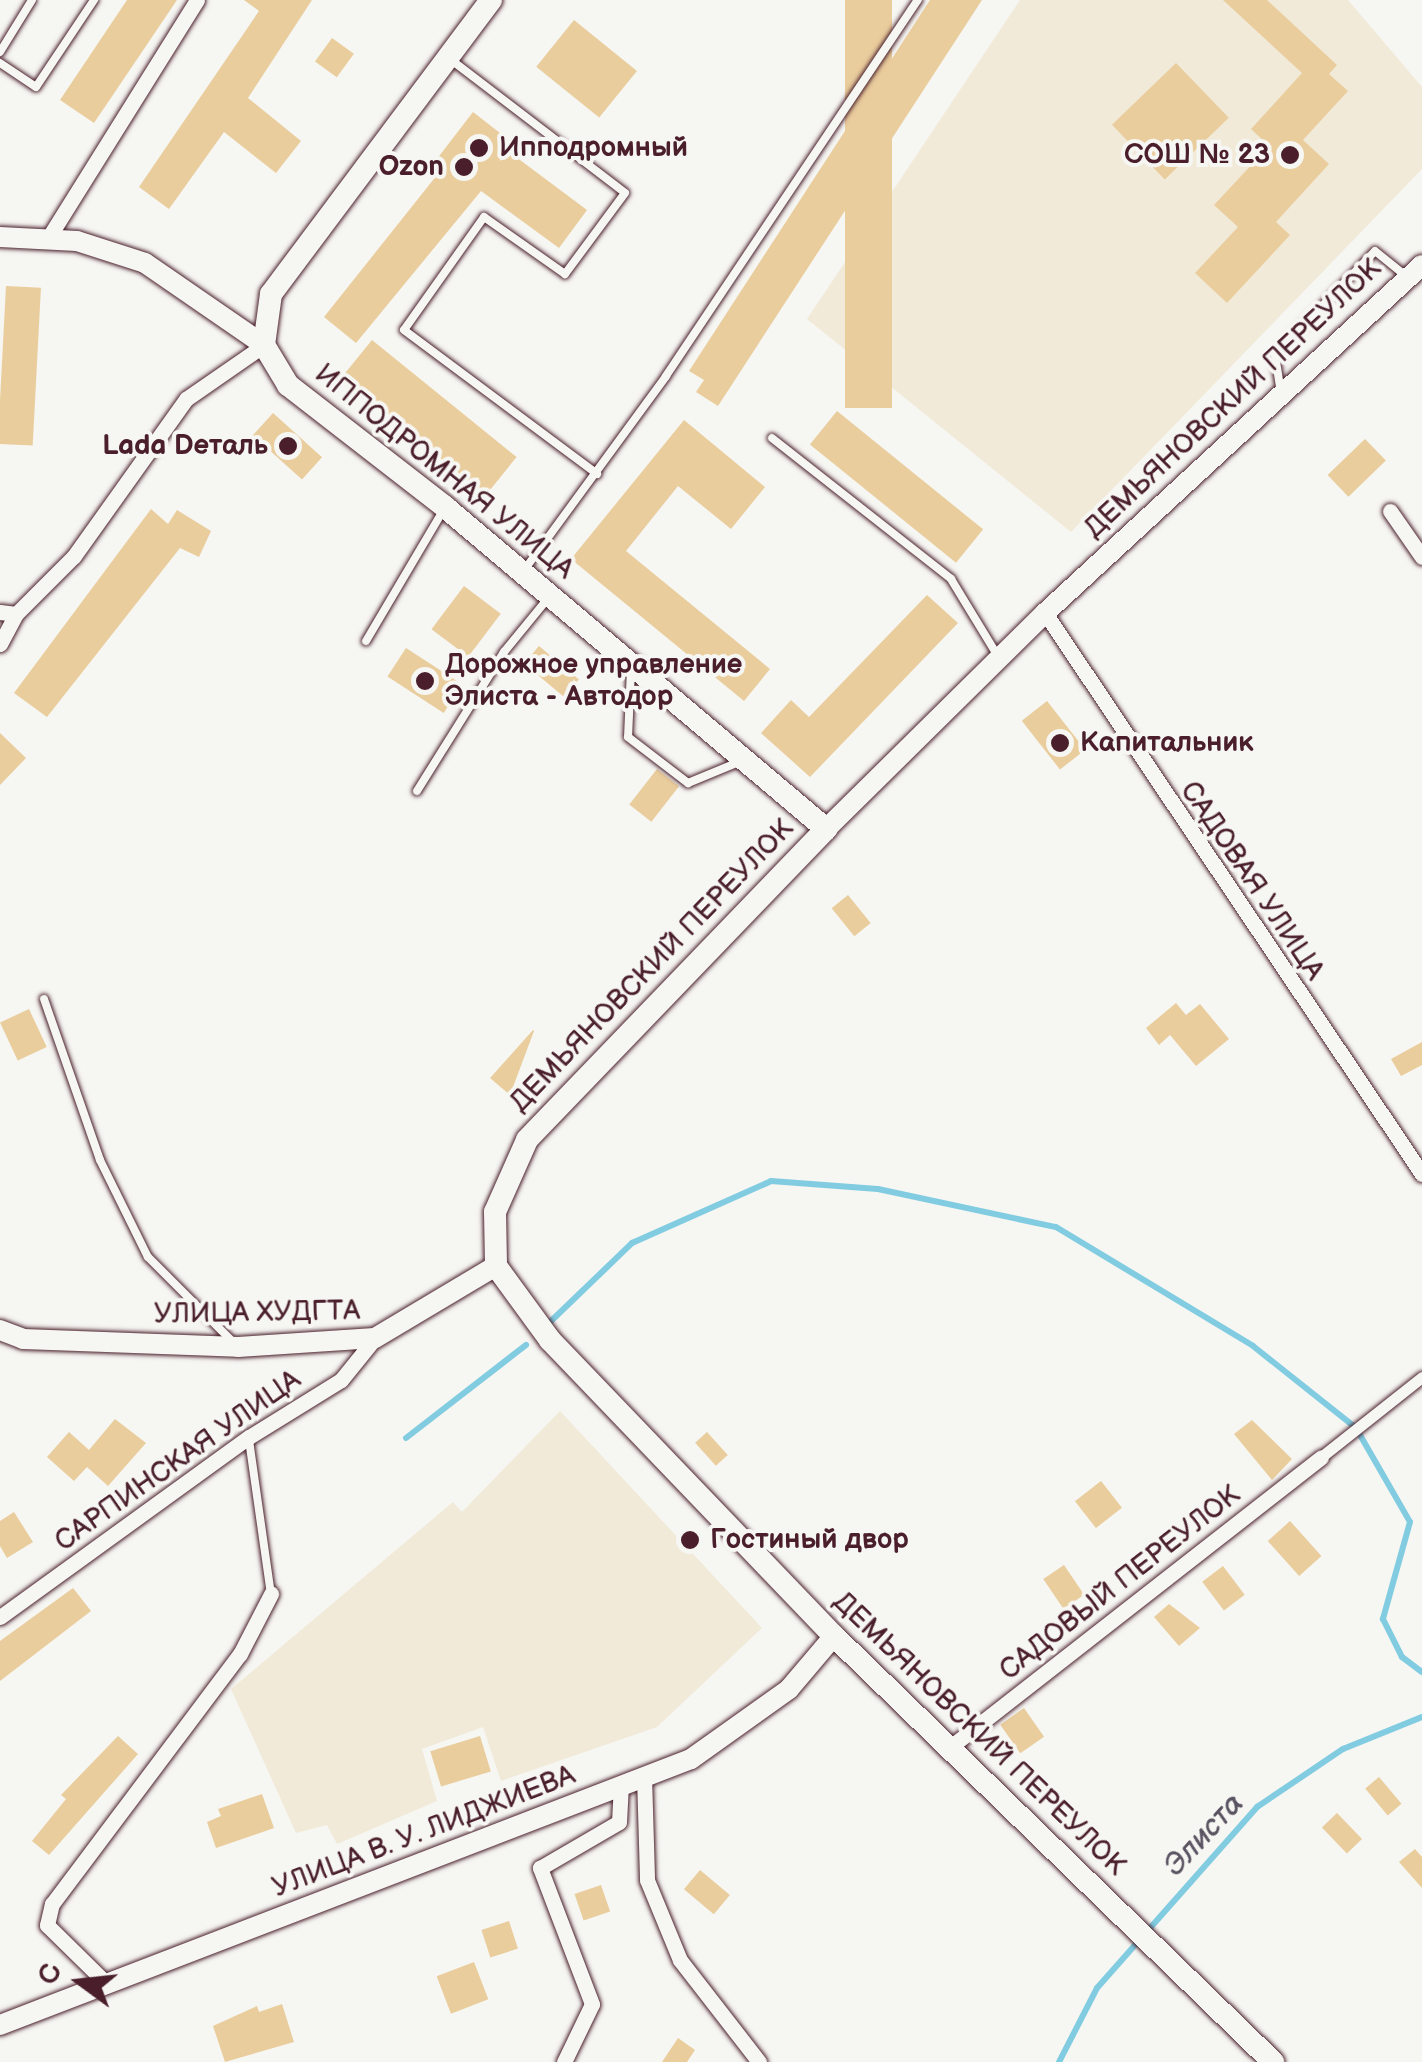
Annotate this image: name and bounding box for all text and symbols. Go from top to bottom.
place label: Ипподромный [499,131,688,165]
marker: Ипподромный [468,137,490,159]
place label: СОШ № 23 [1124,138,1270,172]
marker: СОШ № 23 [1279,144,1301,166]
place label: Ozon [379,150,444,184]
marker: Ozon [453,156,475,178]
street label: ДЕМЬЯНОВСКИЙ ПЕРЕУЛОК [1078,253,1388,545]
street label: ИППОДРОМНАЯ УЛИЦА [308,357,580,587]
place label: Lada Dеталь [102,429,268,463]
marker: Lada Dеталь [277,435,299,457]
place label: Дорожное управление Элиста - Автодор [445,648,742,714]
marker: Дорожное управление Элиста - Автодор [414,670,436,692]
place label: Капитальник [1080,726,1253,760]
marker: Капитальник [1049,732,1071,754]
street label: САДОВАЯ УЛИЦА [1173,775,1331,987]
street label: ДЕМЬЯНОВСКИЙ ПЕРЕУЛОК [503,813,801,1119]
street label: УЛИЦА ХУДГТА [153,1294,361,1332]
street label: САРПИНСКАЯ УЛИЦА [49,1363,307,1559]
street label: САДОВЫЙ ПЕРЕУЛОК [993,1479,1247,1687]
place label: Гостиный двор [710,1523,909,1557]
marker: Гостиный двор [679,1529,701,1551]
street label: ДЕМЬЯНОВСКИЙ ПЕРЕУЛОК [826,1585,1132,1883]
street label: УЛИЦА В. У. ЛИДЖИЕВА [268,1759,580,1905]
water label: Элиста [1157,1786,1251,1884]
north arrow [30,1932,130,2032]
text: С [32,1960,69,1988]

